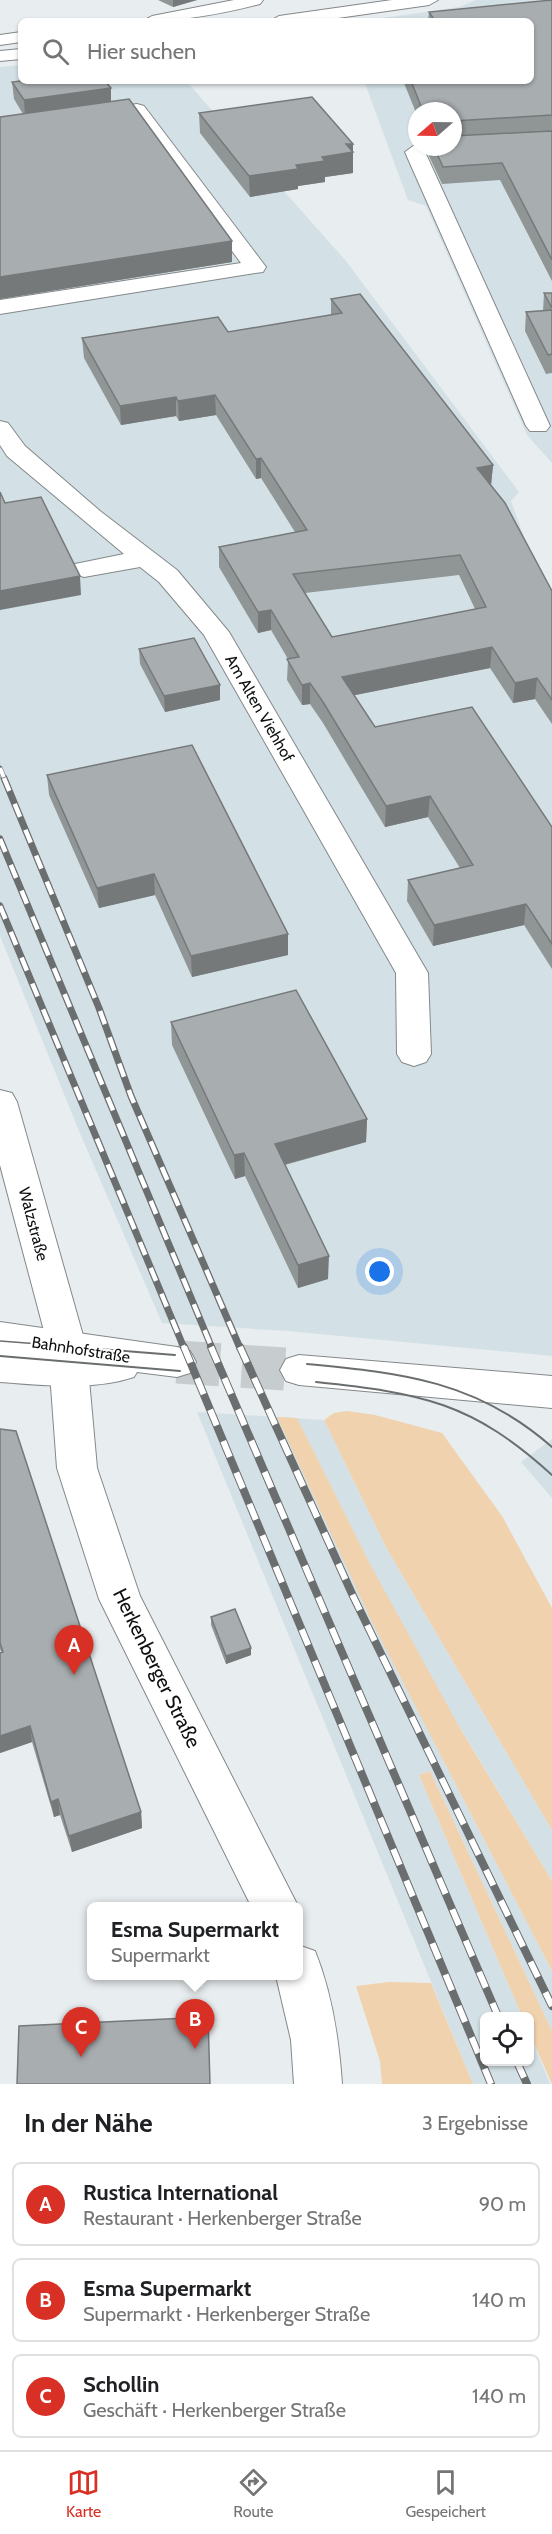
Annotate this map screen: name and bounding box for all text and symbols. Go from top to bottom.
search box [18,18,534,84]
icon: search [39,35,72,68]
text: Hier suchen [87,38,196,65]
north arrow [408,102,462,156]
street label: Am Alten Viehhof [221,651,298,766]
street label: Walzstraße [15,1185,52,1263]
your location [365,1257,394,1286]
street label: Bahnhofstraße [30,1332,132,1367]
street label: Herkenberger Straße [108,1584,206,1752]
pin: A [54,1626,94,1675]
popup [87,1902,303,1980]
text: Esma Supermarkt [111,1916,279,1943]
text: Supermarkt [111,1943,210,1967]
pin: B [176,2000,214,2049]
pin: C [62,2008,100,2057]
map controls [480,2012,534,2066]
button: locate [480,2012,534,2066]
text: In der Nähe [24,2107,153,2139]
text: 3 Ergebnisse [422,2111,528,2135]
text: Rustica International [83,2179,278,2206]
text: A [39,2192,52,2216]
text: 90 m [479,2192,526,2216]
text: Restaurant · Herkenberger Straße [83,2206,362,2230]
text: Esma Supermarkt [83,2275,251,2302]
text: B [39,2288,52,2312]
text: 140 m [472,2288,526,2312]
text: Supermarkt · Herkenberger Straße [83,2302,370,2326]
text: Schollin [83,2371,159,2398]
text: C [39,2384,52,2408]
text: 140 m [472,2384,526,2408]
text: Geschäft · Herkenberger Straße [83,2398,346,2422]
tab: Karte [66,2466,101,2521]
tab: Route [233,2466,273,2521]
tab: Gespeichert [405,2466,486,2521]

